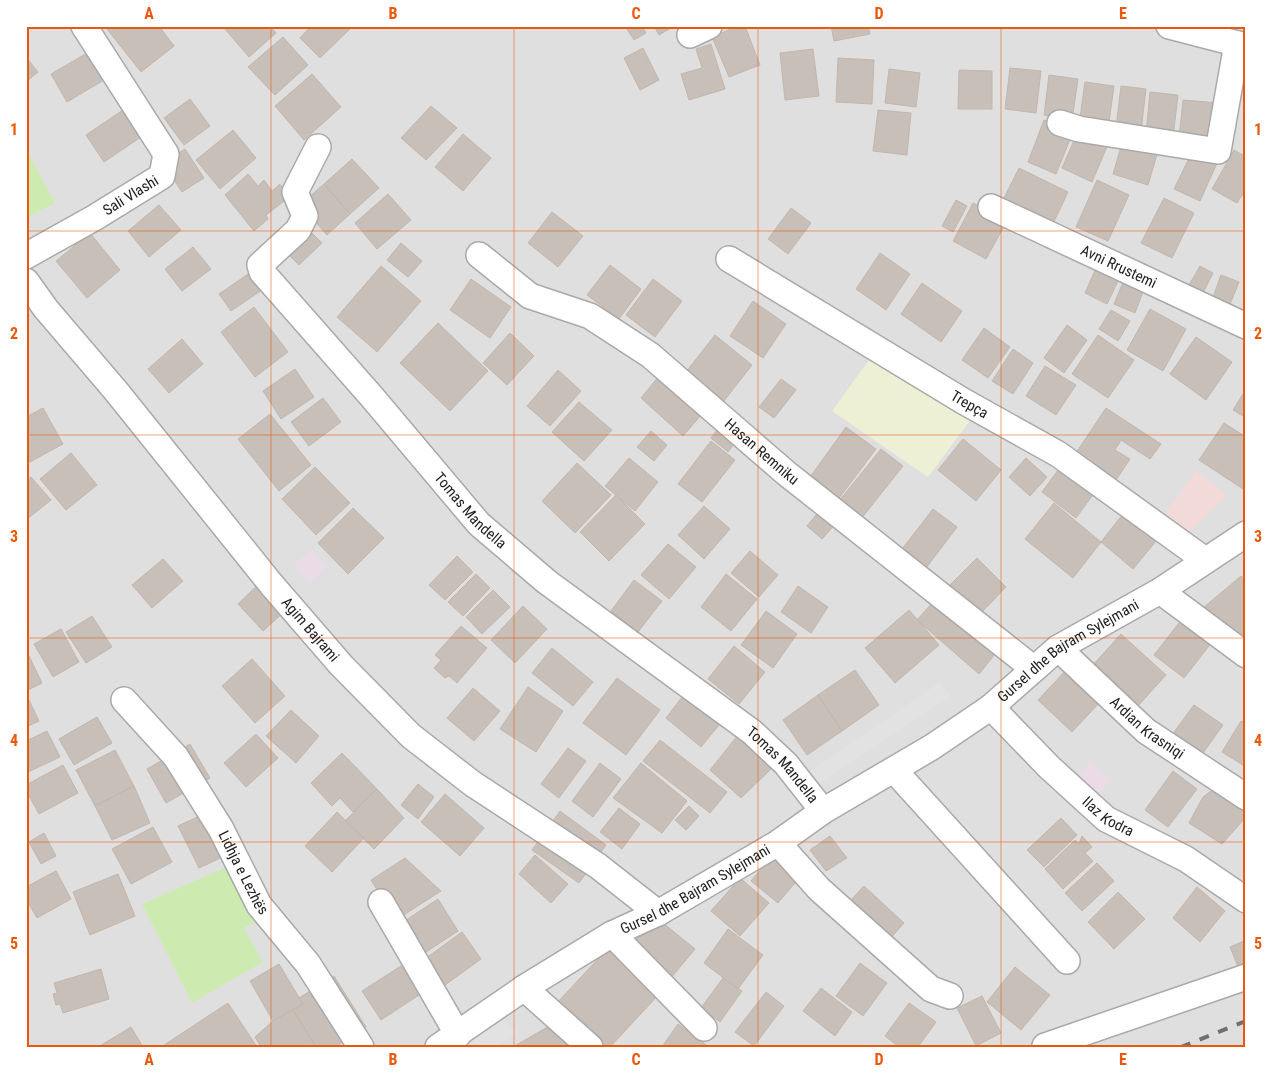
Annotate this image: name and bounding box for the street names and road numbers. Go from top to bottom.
street label: Sali Vlashi [100,171,162,219]
street label: Avni Rrustemi [1078,241,1160,292]
street label: Trepça [947,387,991,422]
street label: Hasan Remniku [721,415,802,489]
street label: Tomas Mandella [430,469,510,552]
street label: Agim Bajrami [278,594,343,665]
street label: Gursel dhe Bajram Sylejmani [994,596,1142,706]
street label: Ardian Krasniqi [1106,693,1188,763]
street label: Tomas Mandella [743,722,822,807]
street label: Ilaz Kodra [1078,793,1137,840]
street label: Lidhja e Lezhës [214,828,272,918]
street label: Gursel dhe Bajram Sylejmani [617,841,773,938]

